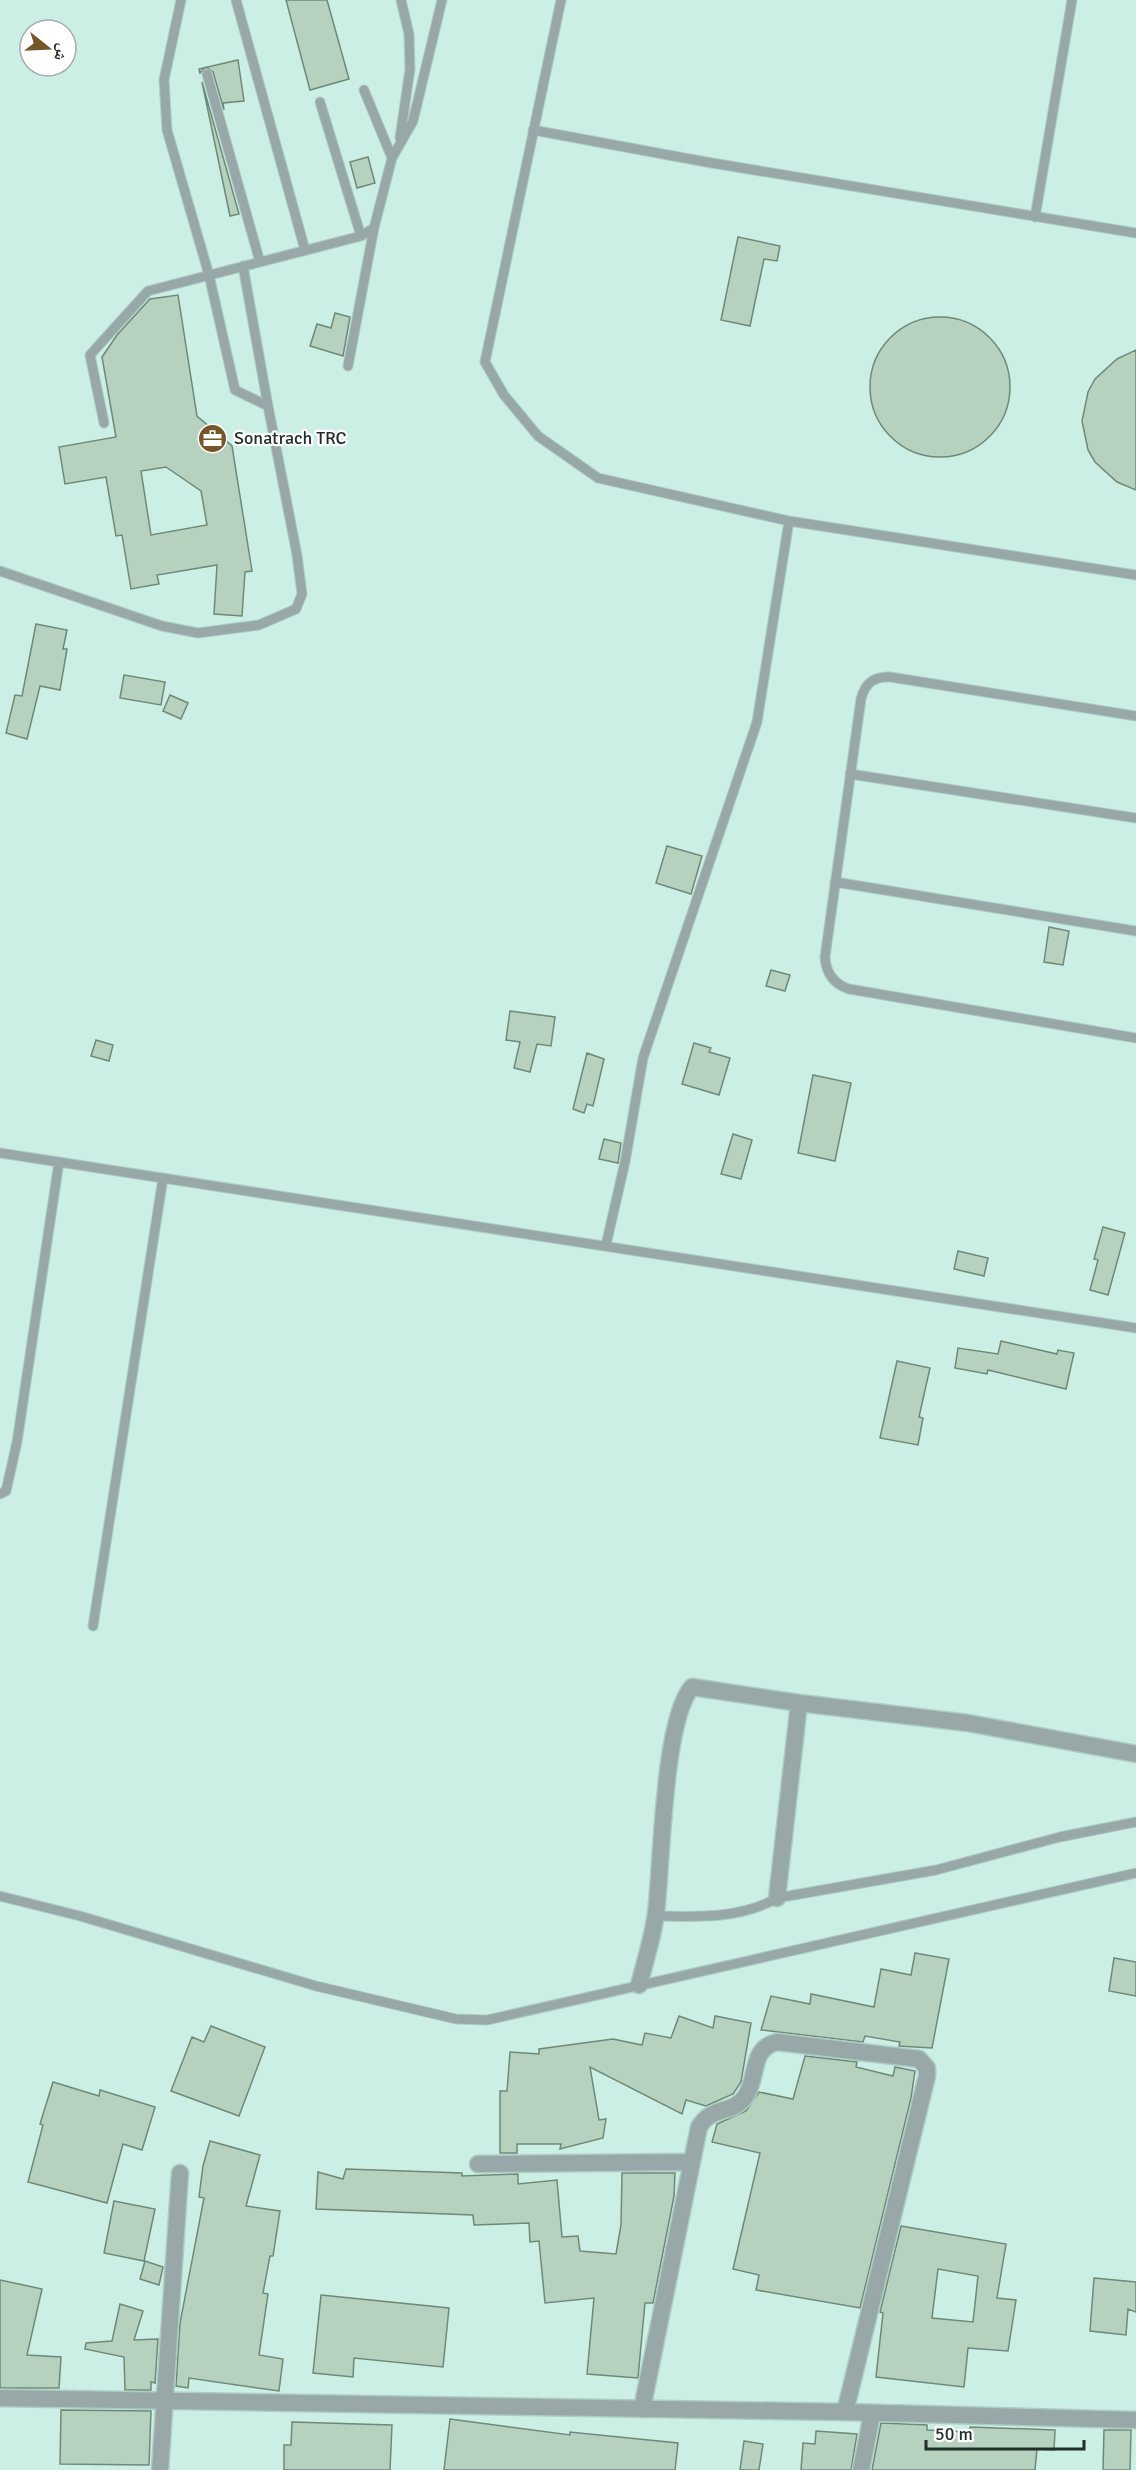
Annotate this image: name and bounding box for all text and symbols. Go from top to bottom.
north arrow [18,18,78,78]
text: ش [49,41,73,64]
office icon: Sonatrach TRC [197,422,229,454]
place label: Sonatrach TRC [234,427,347,449]
scale bar [926,2413,1084,2451]
text: 50 m [935,2423,973,2445]

